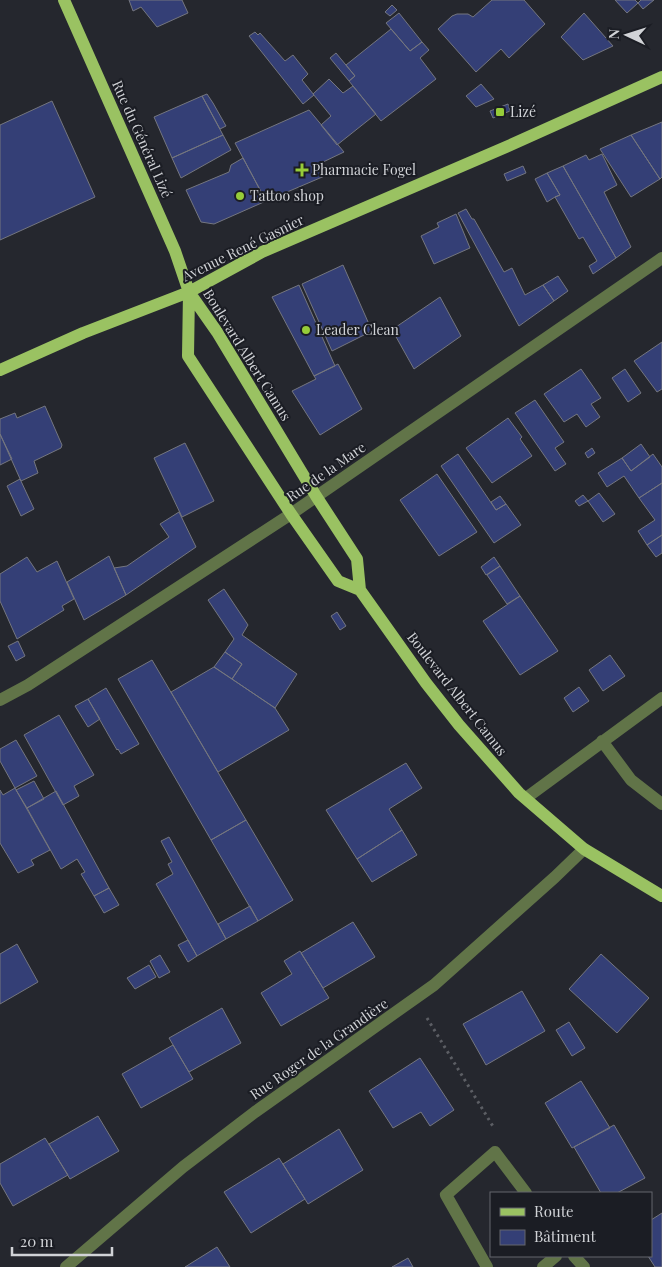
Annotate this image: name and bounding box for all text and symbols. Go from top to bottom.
north arrow [602,10,652,60]
text: N [604,28,623,40]
street label: Rue du Général Lizé [108,77,177,201]
place label: Lizé [510,102,536,121]
marker: Lizé [494,106,506,118]
place label: Pharmacie Fogel [312,160,416,179]
marker: Pharmacie Fogel [296,164,308,176]
place label: Tattoo shop [250,186,324,205]
marker: Tattoo shop [234,190,246,202]
street label: Avenue René Gasnier [178,209,308,286]
street label: Boulevard Albert Camus [199,285,296,424]
place label: Leader Clean [316,320,399,339]
marker: Leader Clean [300,324,312,336]
street label: Rue de la Mare [282,437,369,506]
street label: Boulevard Albert Camus [403,628,512,759]
street label: Rue Roger de la Grandière [246,994,392,1104]
legend [490,1192,652,1257]
text: Route [534,1201,574,1221]
scale bar [12,1224,112,1256]
text: Bâtiment [534,1226,596,1246]
text: 20 m [20,1231,54,1251]

